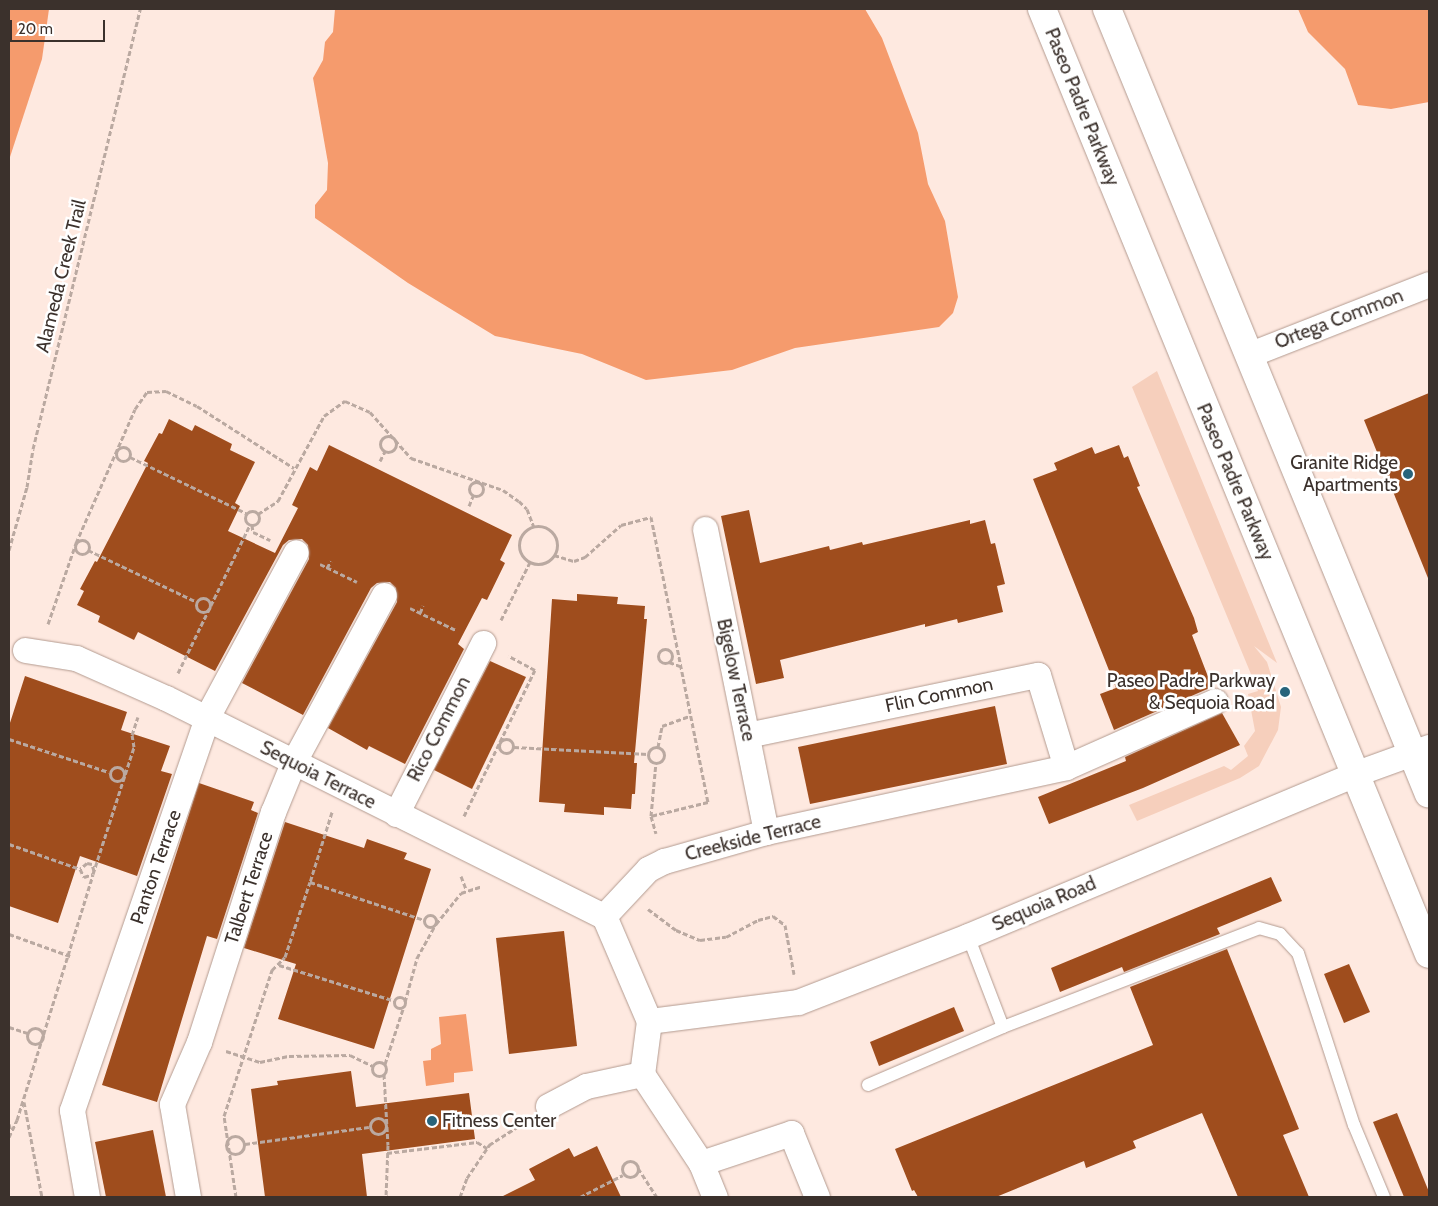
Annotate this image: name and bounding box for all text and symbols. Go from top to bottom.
scale bar [12,10,108,42]
text: 20 m [18,20,53,38]
street label: Paseo Padre Parkway [1040,25,1124,189]
street label: Alameda Creek Trail [31,197,91,355]
street label: Ortega Common [1272,284,1406,354]
street label: Paseo Padre Parkway [1192,400,1278,564]
place label: Granite Ridge Apartments [1290,452,1398,496]
marker: Granite Ridge Apartments [1402,468,1414,480]
street label: Bigelow Terrace [712,617,760,743]
place label: Paseo Padre Parkway & Sequoia Road [1107,670,1275,714]
street label: Flin Common [883,672,995,718]
street label: Rico Common [403,673,475,785]
marker: Paseo Padre Parkway & Sequoia Road [1279,686,1291,698]
street label: Sequoia Terrace [256,736,380,814]
street label: Panton Terrace [126,807,186,927]
street label: Creekside Terrace [683,810,823,866]
street label: Talbert Terrace [220,829,278,947]
street label: Sequoia Road [989,872,1099,936]
place label: Fitness Center [442,1110,556,1132]
marker: Fitness Center [426,1115,438,1127]

